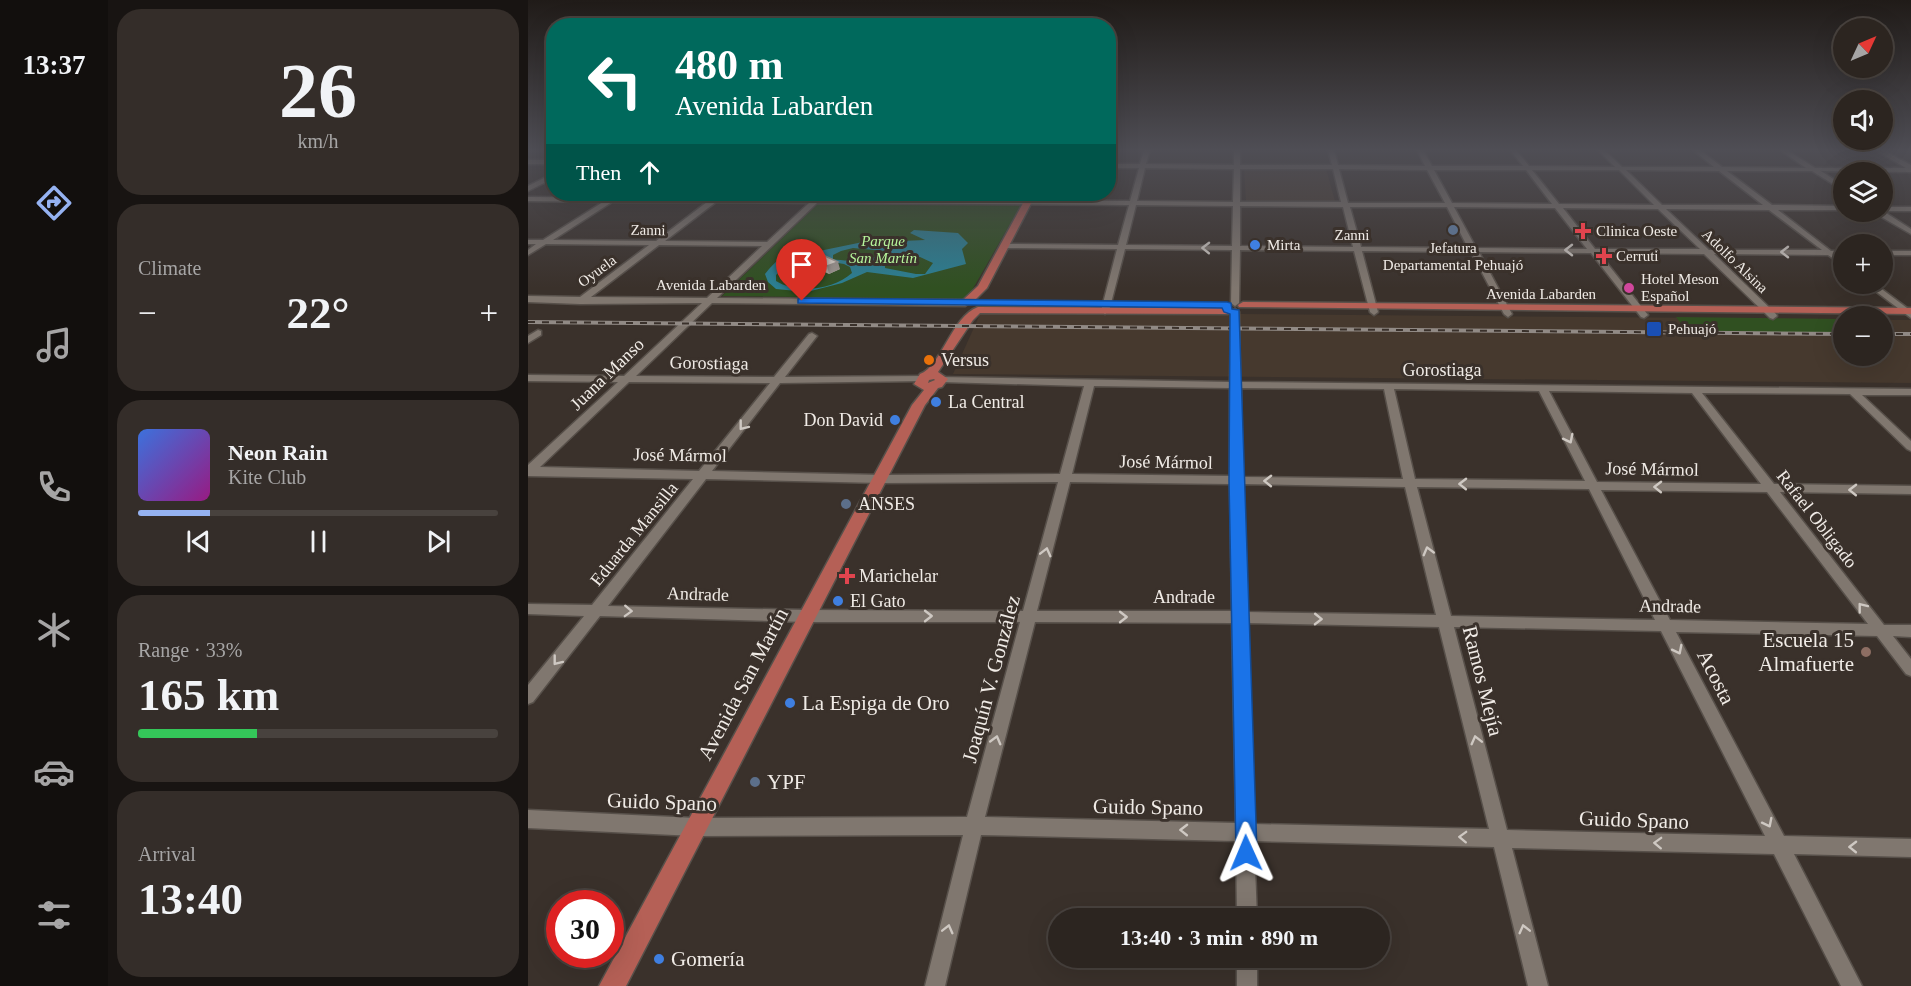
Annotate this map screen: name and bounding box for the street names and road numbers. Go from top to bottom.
street label: Zanni [630,222,666,238]
street label: Adolfo Alsina [1699,226,1771,296]
street label: Zanni [1335,227,1370,243]
street label: Oyuela [575,252,619,290]
street label: Avenida Labarden [656,277,767,293]
street label: Avenida Labarden [1486,286,1597,302]
street label: Juana Manso [566,334,648,414]
street label: Gorostiaga [669,352,749,374]
street label: Gorostiaga [1403,360,1481,380]
street label: José Mármol [633,444,727,466]
street label: José Mármol [1119,451,1213,473]
street label: José Mármol [1605,458,1699,480]
street label: Rafael Obligado [1773,466,1861,572]
street label: Eduarda Mansilla [586,478,682,590]
street label: Andrade [667,583,729,605]
street label: Andrade [1153,587,1215,607]
street label: Joaquín V. González [957,593,1025,765]
street label: Andrade [1639,595,1701,617]
street label: Avenida San Martín [693,603,793,764]
street label: Ramos Mejía [1458,623,1508,739]
street label: Acosta [1692,646,1740,709]
street label: Guido Spano [606,788,718,816]
street label: Guido Spano [1093,794,1203,820]
street label: Guido Spano [1578,806,1690,834]

